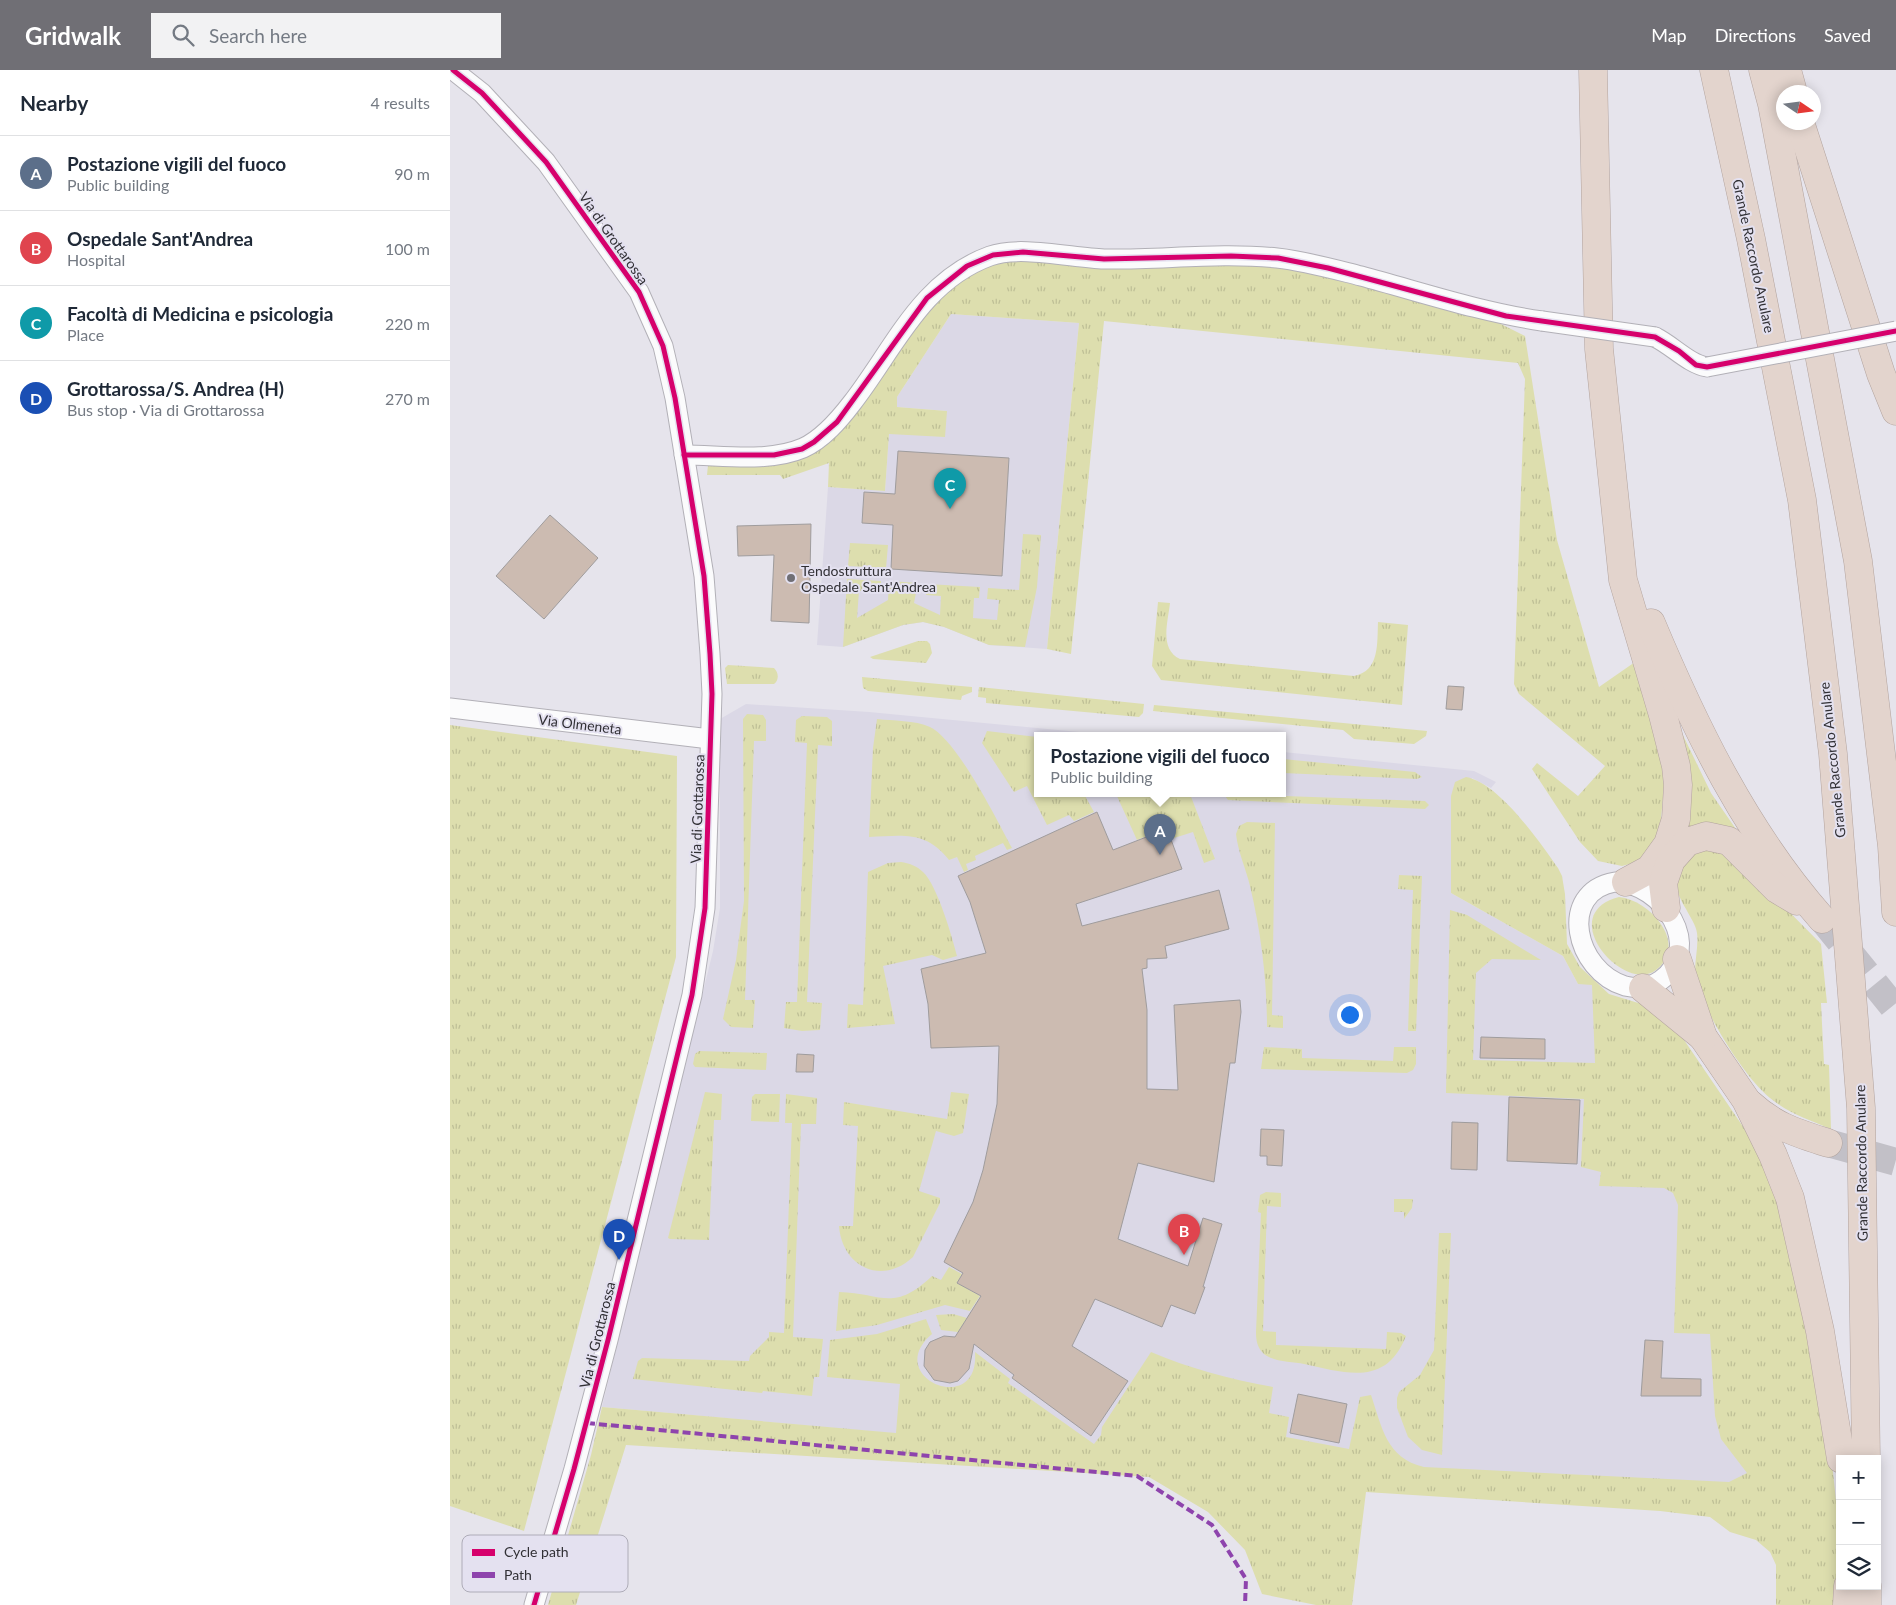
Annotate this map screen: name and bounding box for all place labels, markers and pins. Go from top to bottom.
pin: C [934,468,966,509]
place label: Tendostruttura Ospedale Sant'Andrea [801,562,936,595]
marker: Tendostruttura Ospedale Sant'Andrea [785,572,797,584]
pin: A [1144,814,1176,855]
pin: B [1168,1214,1200,1255]
pin: D [603,1219,635,1260]

